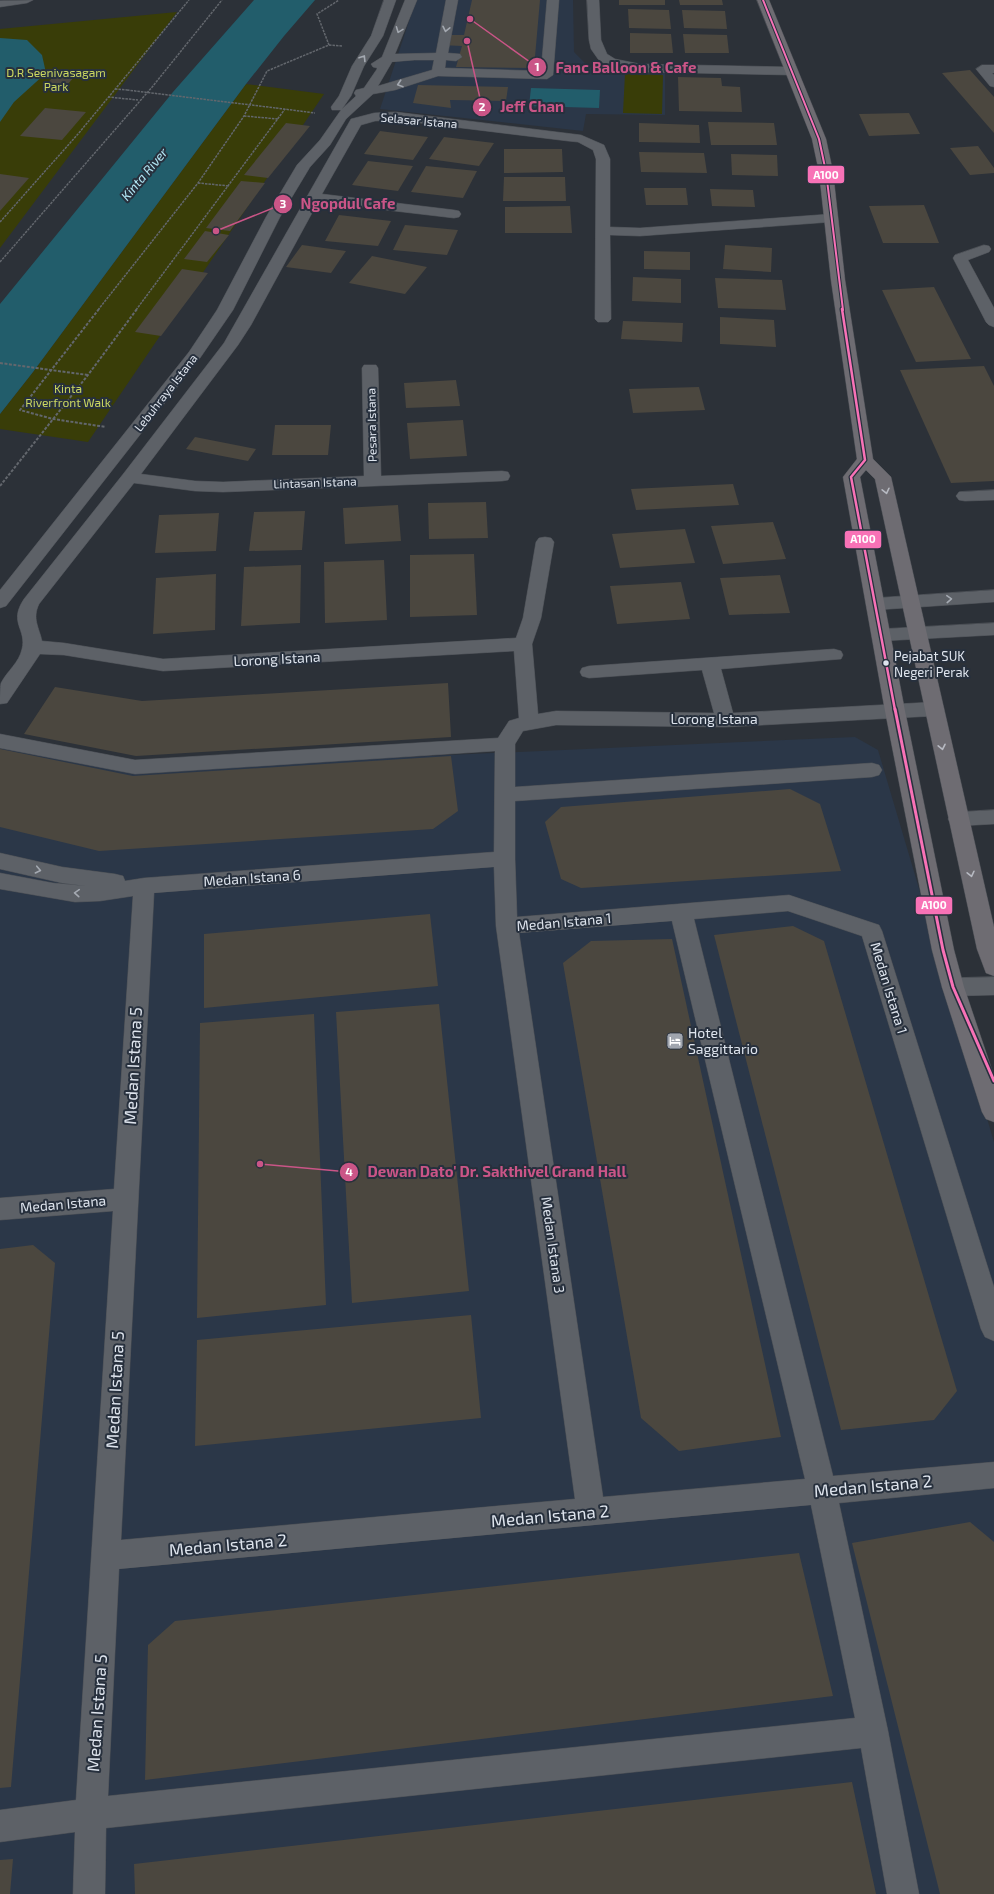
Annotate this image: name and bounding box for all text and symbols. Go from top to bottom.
one-way arrow [396,26,404,33]
one-way arrow [443,26,451,32]
callout: Fanc Balloon & Cafe [527,54,704,81]
one-way arrow [358,55,365,62]
text: Fanc Balloon & Cafe [556,58,696,76]
text: 1 [534,59,540,73]
park label: D.R Seenivasagam Park [6,65,106,93]
one-way arrow [397,79,404,88]
callout: Jeff Chan [472,94,572,121]
text: Jeff Chan [500,97,564,115]
text: 2 [479,99,486,113]
street label: Selasar Istana [380,110,458,130]
water label: Kinta River [117,144,171,204]
line badge: A100 [807,165,845,184]
text: A100 [813,168,839,181]
callout: Ngopdul Cafe [273,191,404,218]
text: Ngopdul Cafe [301,194,395,212]
text: 3 [280,196,287,210]
street label: Lebuhraya Istana [131,351,200,434]
park label: Kinta Riverfront Walk [25,381,111,409]
street label: Pesara Istana [363,388,379,462]
street label: Lintasan Istana [273,474,357,490]
one-way arrow [882,488,890,494]
line badge: A100 [844,530,882,549]
text: A100 [850,532,876,545]
one-way arrow [946,595,952,604]
street label: Lorong Istana [233,648,321,669]
place label: Pejabat SUK Negeri Perak [894,648,970,680]
marker: Pejabat SUK Negeri Perak [881,658,891,668]
street label: Lorong Istana [670,710,758,727]
one-way arrow [938,744,946,750]
one-way arrow [35,865,41,873]
street label: Medan Istana 6 [203,866,301,889]
one-way arrow [966,871,974,877]
one-way arrow [74,889,80,898]
line badge: A100 [915,896,953,915]
text: A100 [921,898,947,911]
street label: Medan Istana 1 [516,909,612,934]
street label: Medan Istana 1 [867,940,912,1036]
street label: Medan Istana 5 [119,1007,145,1125]
place label: Hotel Saggittario [688,1024,758,1057]
hotel icon: Hotel Saggittario [665,1031,685,1051]
callout: Dewan Dato' Dr. Sakthivel Grand Hall [339,1158,635,1185]
text: Dewan Dato' Dr. Sakthivel Grand Hall [368,1162,627,1180]
text: 4 [345,1164,353,1178]
street label: Medan Istana [19,1191,107,1216]
street label: Medan Istana 3 [538,1196,569,1294]
street label: Medan Istana 5 [101,1331,127,1449]
street label: Medan Istana 2 [813,1470,933,1500]
street label: Medan Istana 2 [490,1500,610,1530]
street label: Medan Istana 2 [168,1529,288,1559]
street label: Medan Istana 5 [82,1653,110,1772]

